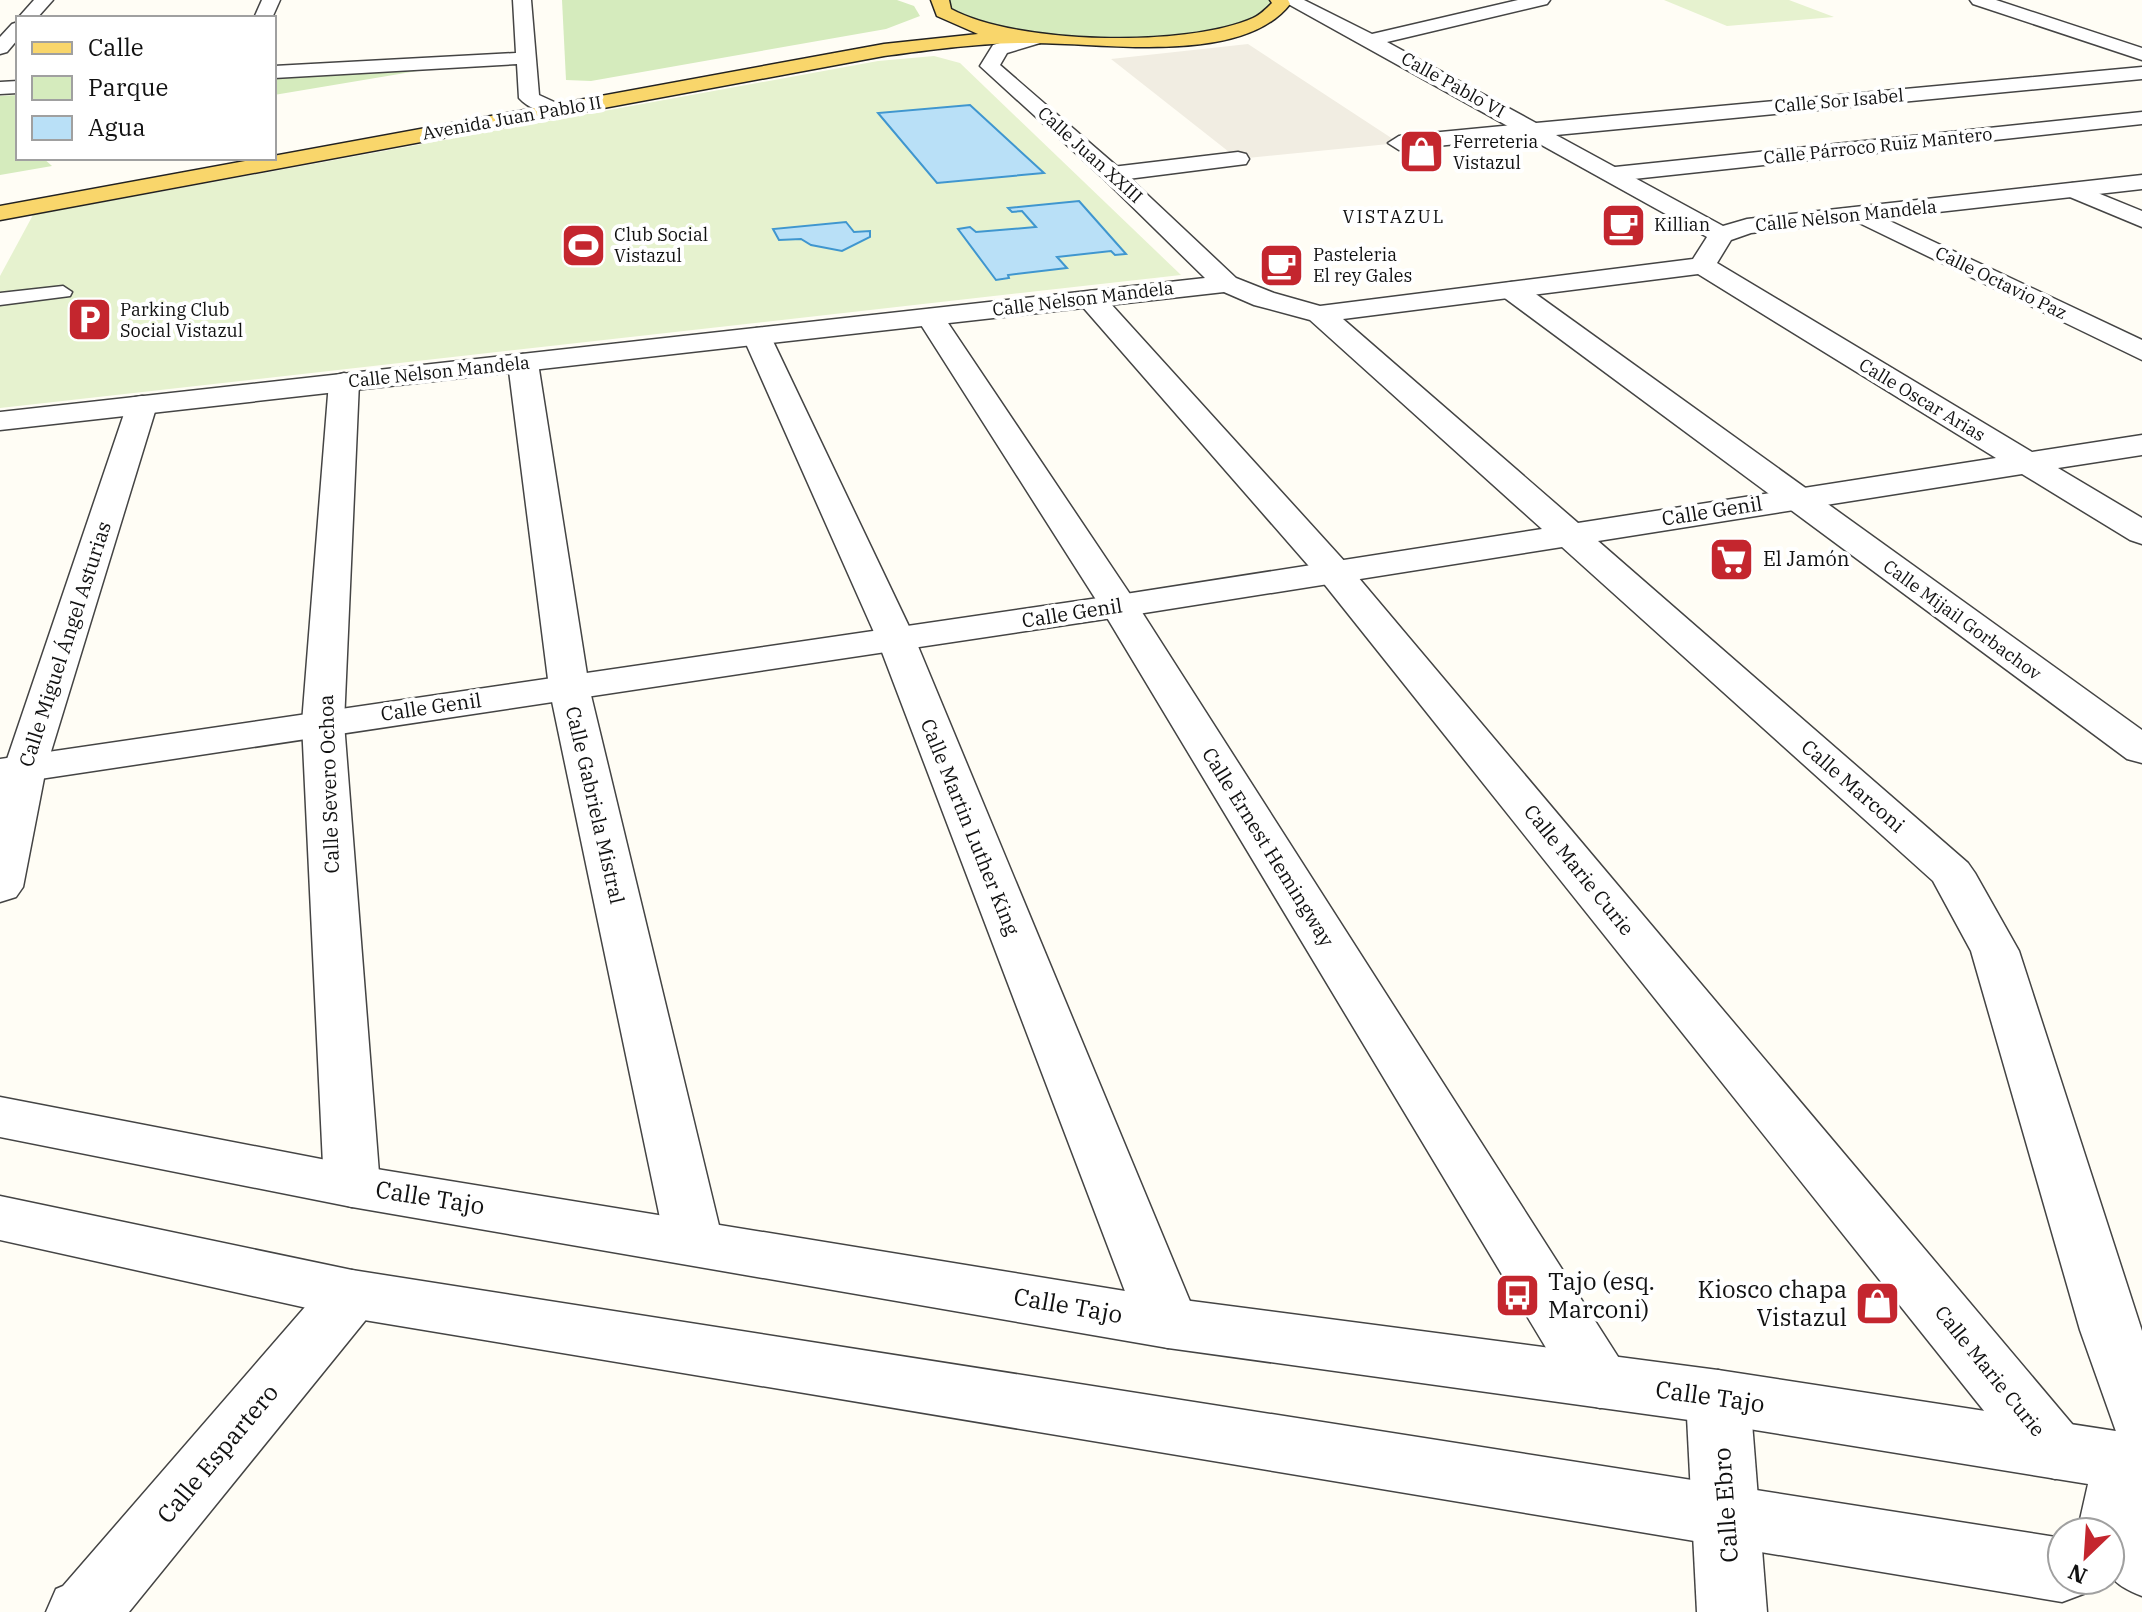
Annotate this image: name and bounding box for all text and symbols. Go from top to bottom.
legend [16,16,276,160]
text: Calle [88,31,144,63]
street label: Calle Pablo VI [1397,47,1509,123]
text: Parque [88,71,168,103]
street label: Calle Sor Isabel [1773,83,1904,118]
street label: Avenida Juan Pablo II [421,90,603,145]
street label: Calle Juan XXIII [1033,101,1148,208]
text: Agua [88,111,145,143]
street label: Calle Párroco Ruiz Mantero [1762,122,1993,169]
shop icon: Ferreteria Vistazul [1398,128,1446,176]
place label: Ferreteria Vistazul [1453,130,1538,174]
street label: Calle Nelson Mandela [1754,195,1938,236]
cafe icon: Killian [1599,201,1647,249]
district label: VISTAZUL [1342,205,1446,228]
place label: Killian [1654,213,1710,236]
sports icon: Club Social Vistazul [559,221,607,269]
place label: Club Social Vistazul [614,223,708,267]
cafe icon: Pasteleria El rey Gales [1258,241,1306,289]
street label: Calle Octavio Paz [1932,241,2071,324]
place label: Pasteleria El rey Gales [1313,243,1412,287]
street label: Calle Nelson Mandela [991,276,1175,321]
parking icon: Parking Club Social Vistazul [65,296,113,344]
place label: Parking Club Social Vistazul [120,298,243,342]
street label: Calle Nelson Mandela [347,351,531,392]
street label: Calle Oscar Arias [1855,353,1990,446]
street label: Calle Genil [1660,489,1764,532]
street label: Calle Miguel Ángel Asturias [12,518,117,770]
supermarket icon: El Jamón [1708,535,1756,583]
place label: El Jamón [1763,545,1850,572]
street label: Calle Mijail Gorbachov [1879,555,2046,685]
street label: Calle Genil [1020,591,1124,634]
street label: Calle Genil [379,686,483,727]
street label: Calle Severo Ochoa [312,694,345,874]
street label: Calle Gabriela Mistral [560,703,631,906]
street label: Calle Martin Luther King [915,715,1026,939]
street label: Calle Marconi [1796,733,1911,838]
street label: Calle Ernest Hemingway [1196,742,1341,952]
street label: Calle Marie Curie [1518,799,1641,941]
street label: Calle Tajo [373,1173,487,1221]
place label: Tajo (esq. Marconi) [1548,1265,1655,1325]
bus stop icon: Tajo (esq. Marconi) [1493,1272,1541,1320]
place label: Kiosco chapa Vistazul [1697,1273,1847,1333]
street label: Calle Tajo [1011,1280,1125,1330]
shop icon: Kiosco chapa Vistazul [1854,1280,1902,1328]
street label: Calle Marie Curie [1929,1300,2052,1442]
street label: Calle Tajo [1654,1373,1767,1419]
street label: Calle Espartero [149,1377,285,1530]
street label: Calle Ebro [1705,1447,1745,1564]
north arrow [2046,1516,2126,1596]
text: N [2063,1558,2091,1591]

